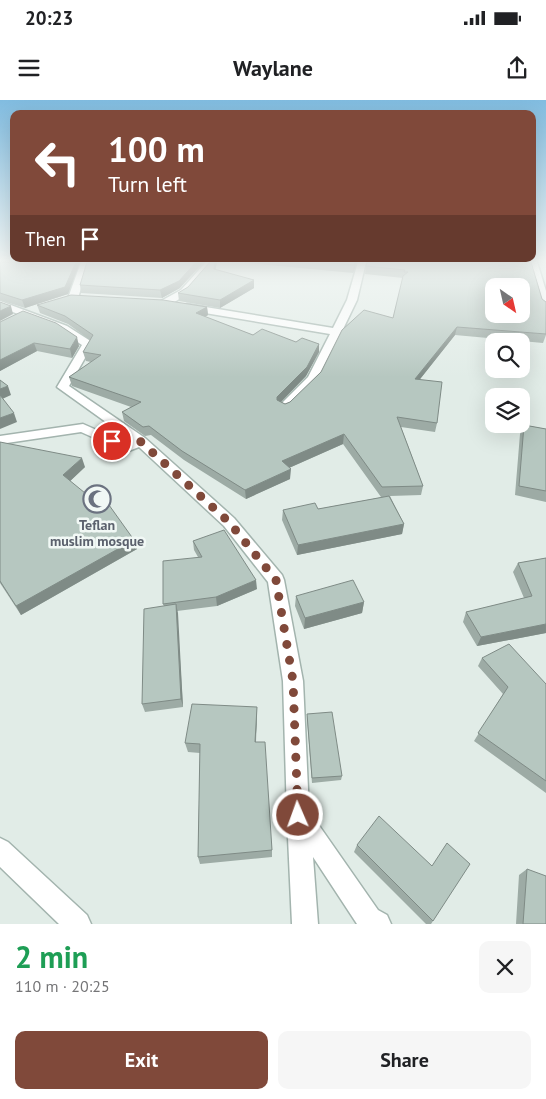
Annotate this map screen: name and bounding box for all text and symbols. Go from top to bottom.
text: 20:23 [25,6,73,30]
icon: menu [15,54,43,82]
text: Waylane [233,54,313,82]
icon: share [503,54,531,82]
text: 100 m [108,126,205,172]
icon: left [25,130,90,195]
text: Turn left [108,170,187,198]
icon: arrive [76,225,104,253]
text: Then [25,227,66,251]
north arrow [485,278,530,322]
map controls [485,278,530,433]
button: search [485,333,530,378]
button: layers [485,388,530,433]
pin [91,420,133,462]
icon: arrive [98,427,126,455]
mosque icon: Teflan muslim mosque [82,484,112,514]
place label: Teflan muslim mosque [50,516,144,550]
position arrow [271,788,323,840]
text: 2 min [15,937,88,976]
button: close [479,941,531,993]
text: 110 m · 20:25 [15,976,110,996]
button: Exit [15,1031,268,1089]
button: Share [278,1031,531,1089]

